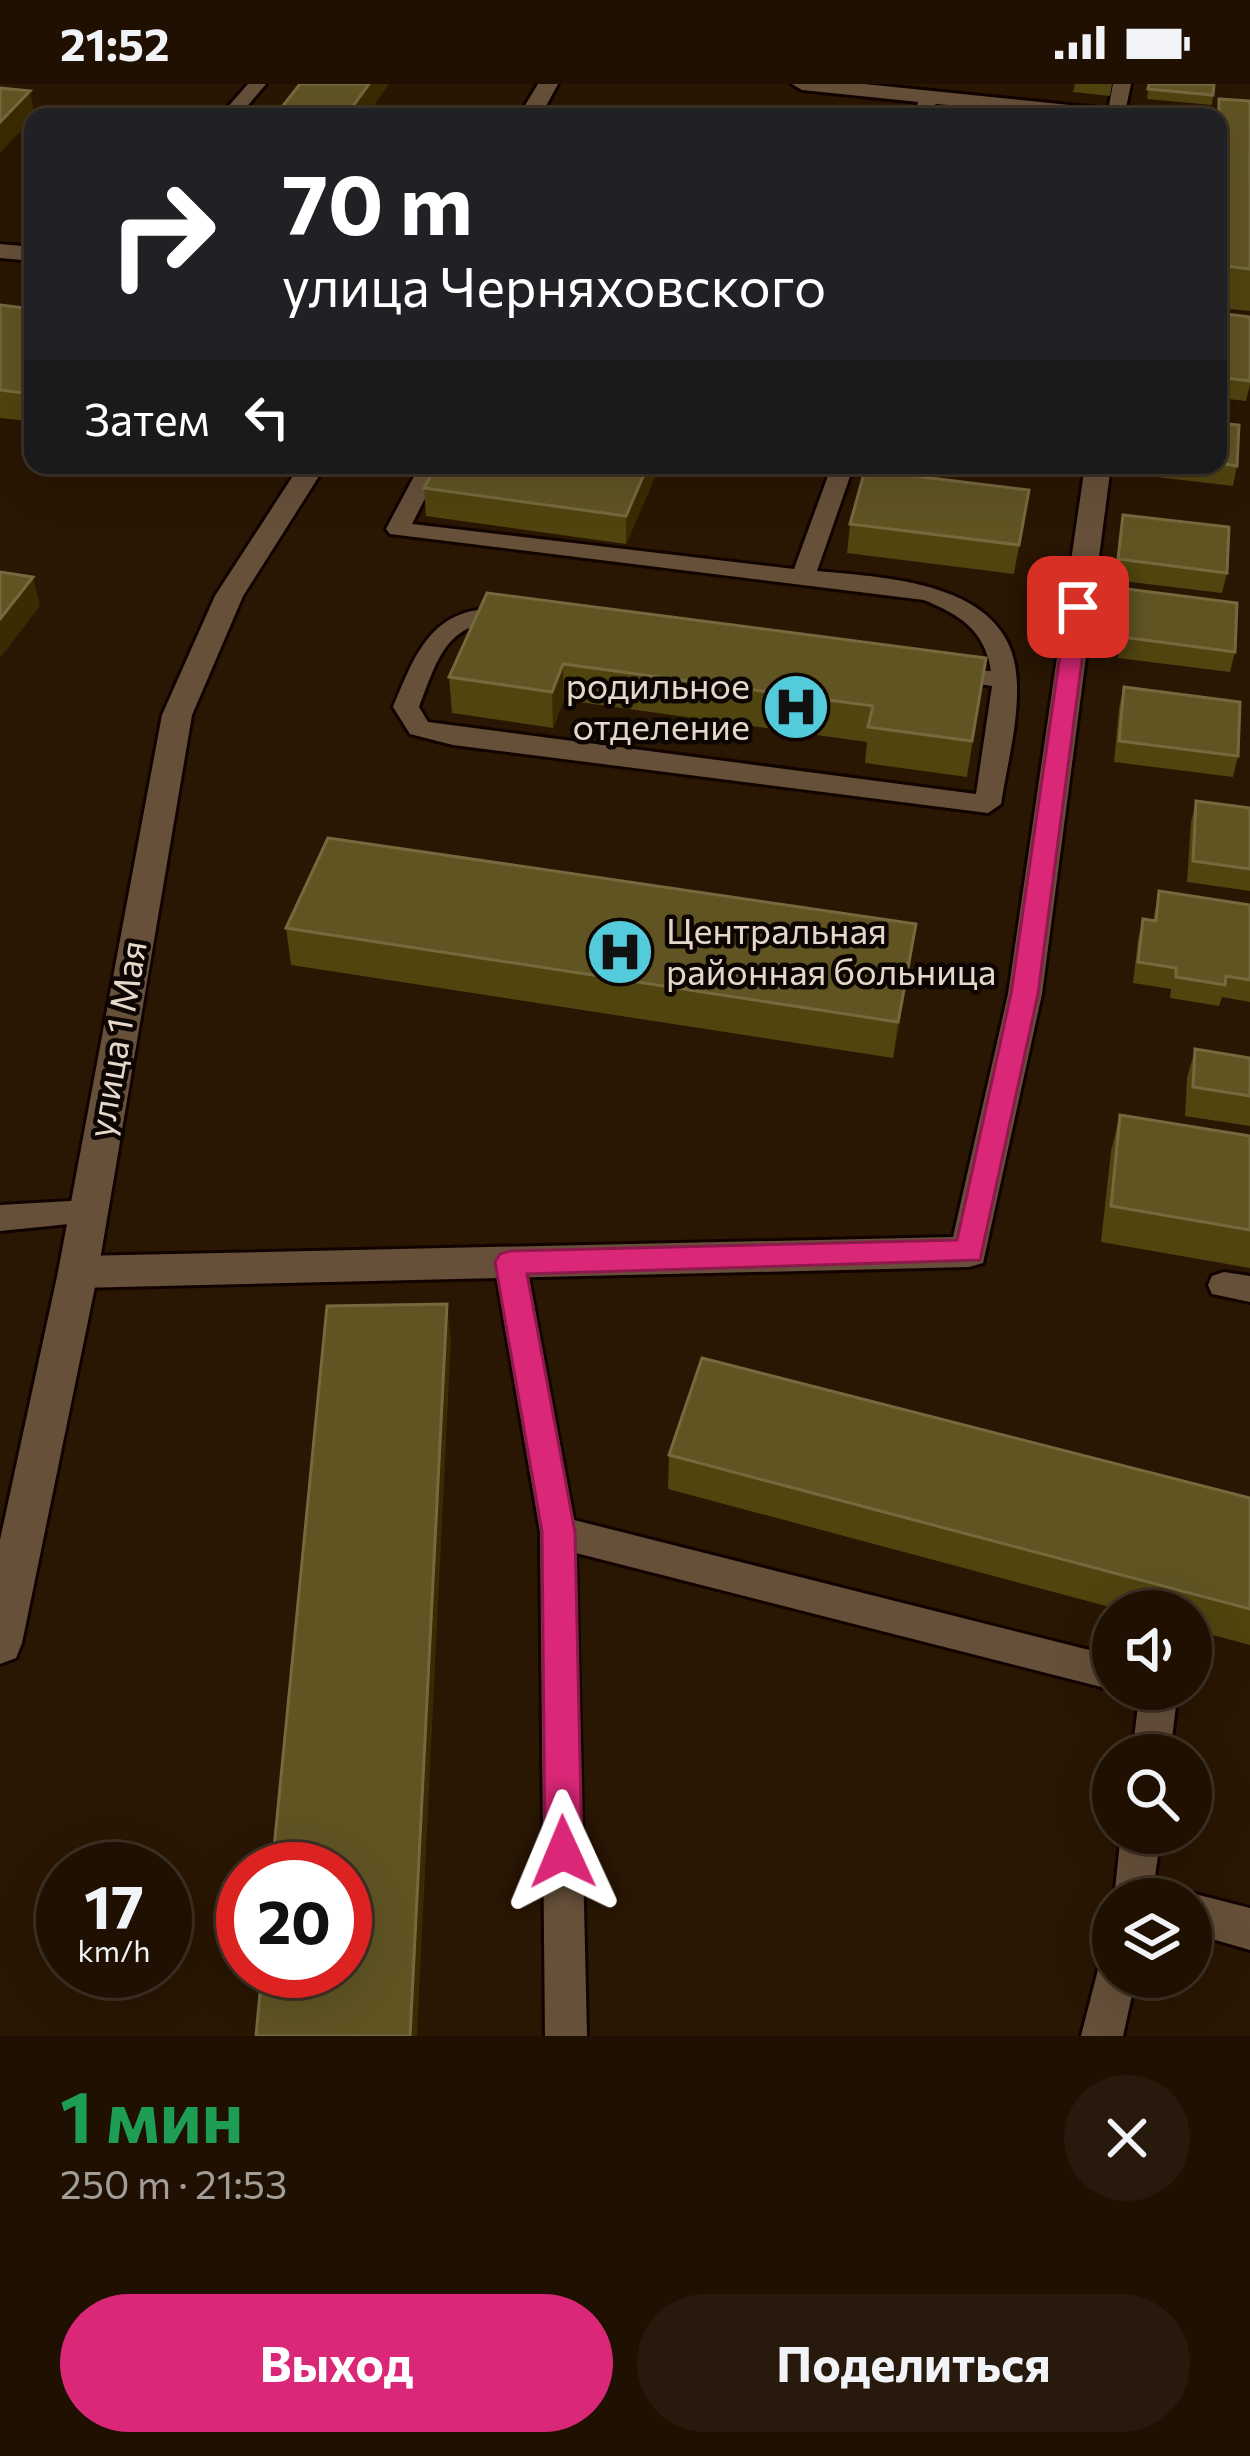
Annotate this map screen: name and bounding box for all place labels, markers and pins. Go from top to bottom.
pin [1027,556,1129,658]
place label: родильное отделение [566,662,750,747]
hospital icon: родильное отделение [761,672,831,742]
place label: Центральная районная больница [666,907,996,992]
hospital icon: Центральная районная больница [585,917,655,987]

